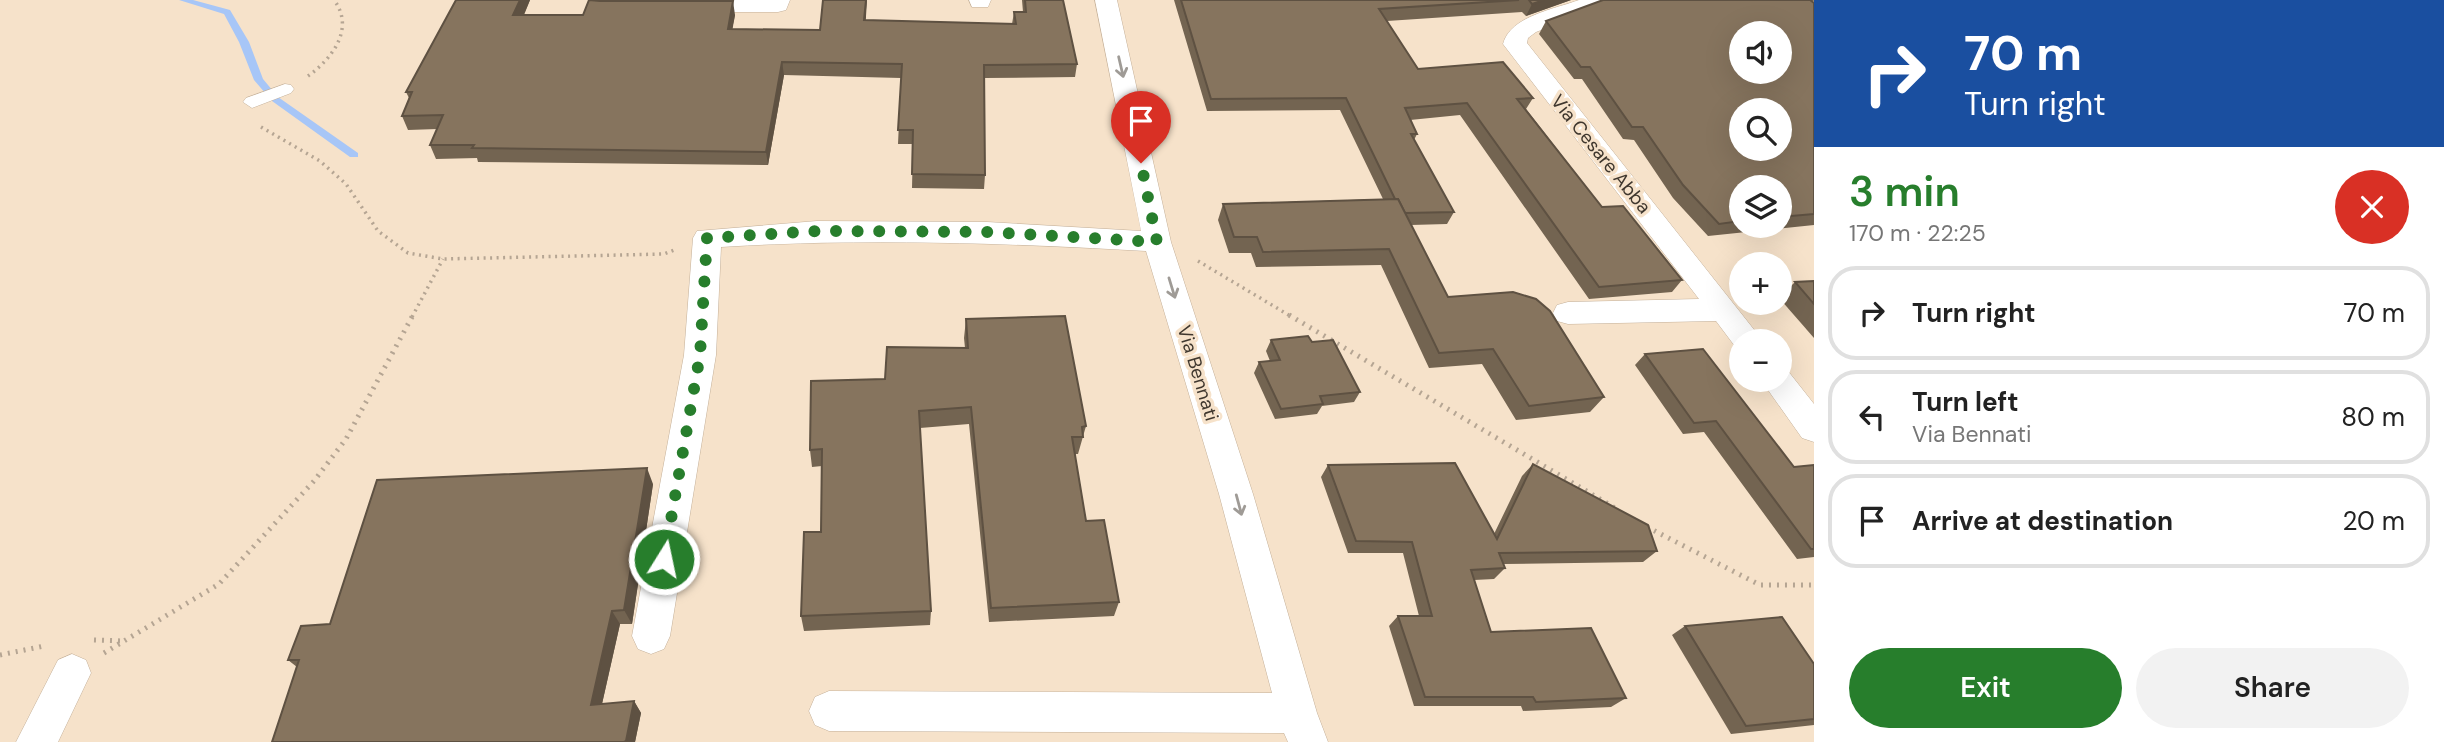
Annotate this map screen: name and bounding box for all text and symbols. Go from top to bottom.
map controls [1729,21,1792,392]
button: sound [1729,21,1792,84]
text: 70 m [1964,21,2082,85]
icon: right [1849,28,1940,119]
one-way arrow [1115,55,1128,78]
text: Turn right [1964,83,2106,125]
street label: Via Cesare Abba [1545,89,1657,219]
pin [1111,91,1171,163]
button: search [1729,98,1792,161]
icon: arrive [1122,102,1160,140]
text: 3 min [1849,164,1960,219]
button: close [2335,170,2409,244]
button: layers [1729,175,1792,238]
text: 170 m · 22:25 [1849,218,1986,248]
button: + [1729,252,1792,315]
one-way arrow [1166,277,1179,299]
icon: right [1853,294,1891,332]
text: Turn right [1912,296,2036,330]
text: 70 m [2344,296,2405,330]
street label: Via Bennati [1172,322,1224,424]
button: − [1729,329,1792,392]
text: Turn left [1912,385,2019,419]
icon: left [1853,398,1891,436]
text: 80 m [2341,400,2405,434]
text: Via Bennati [1912,419,2032,449]
one-way arrow [1234,494,1247,516]
icon: arrive [1853,502,1891,540]
text: Arrive at destination [1912,504,2173,538]
text: 20 m [2342,504,2405,538]
position arrow [627,522,701,596]
button: Exit [1849,648,2122,728]
button: Share [2136,648,2409,728]

